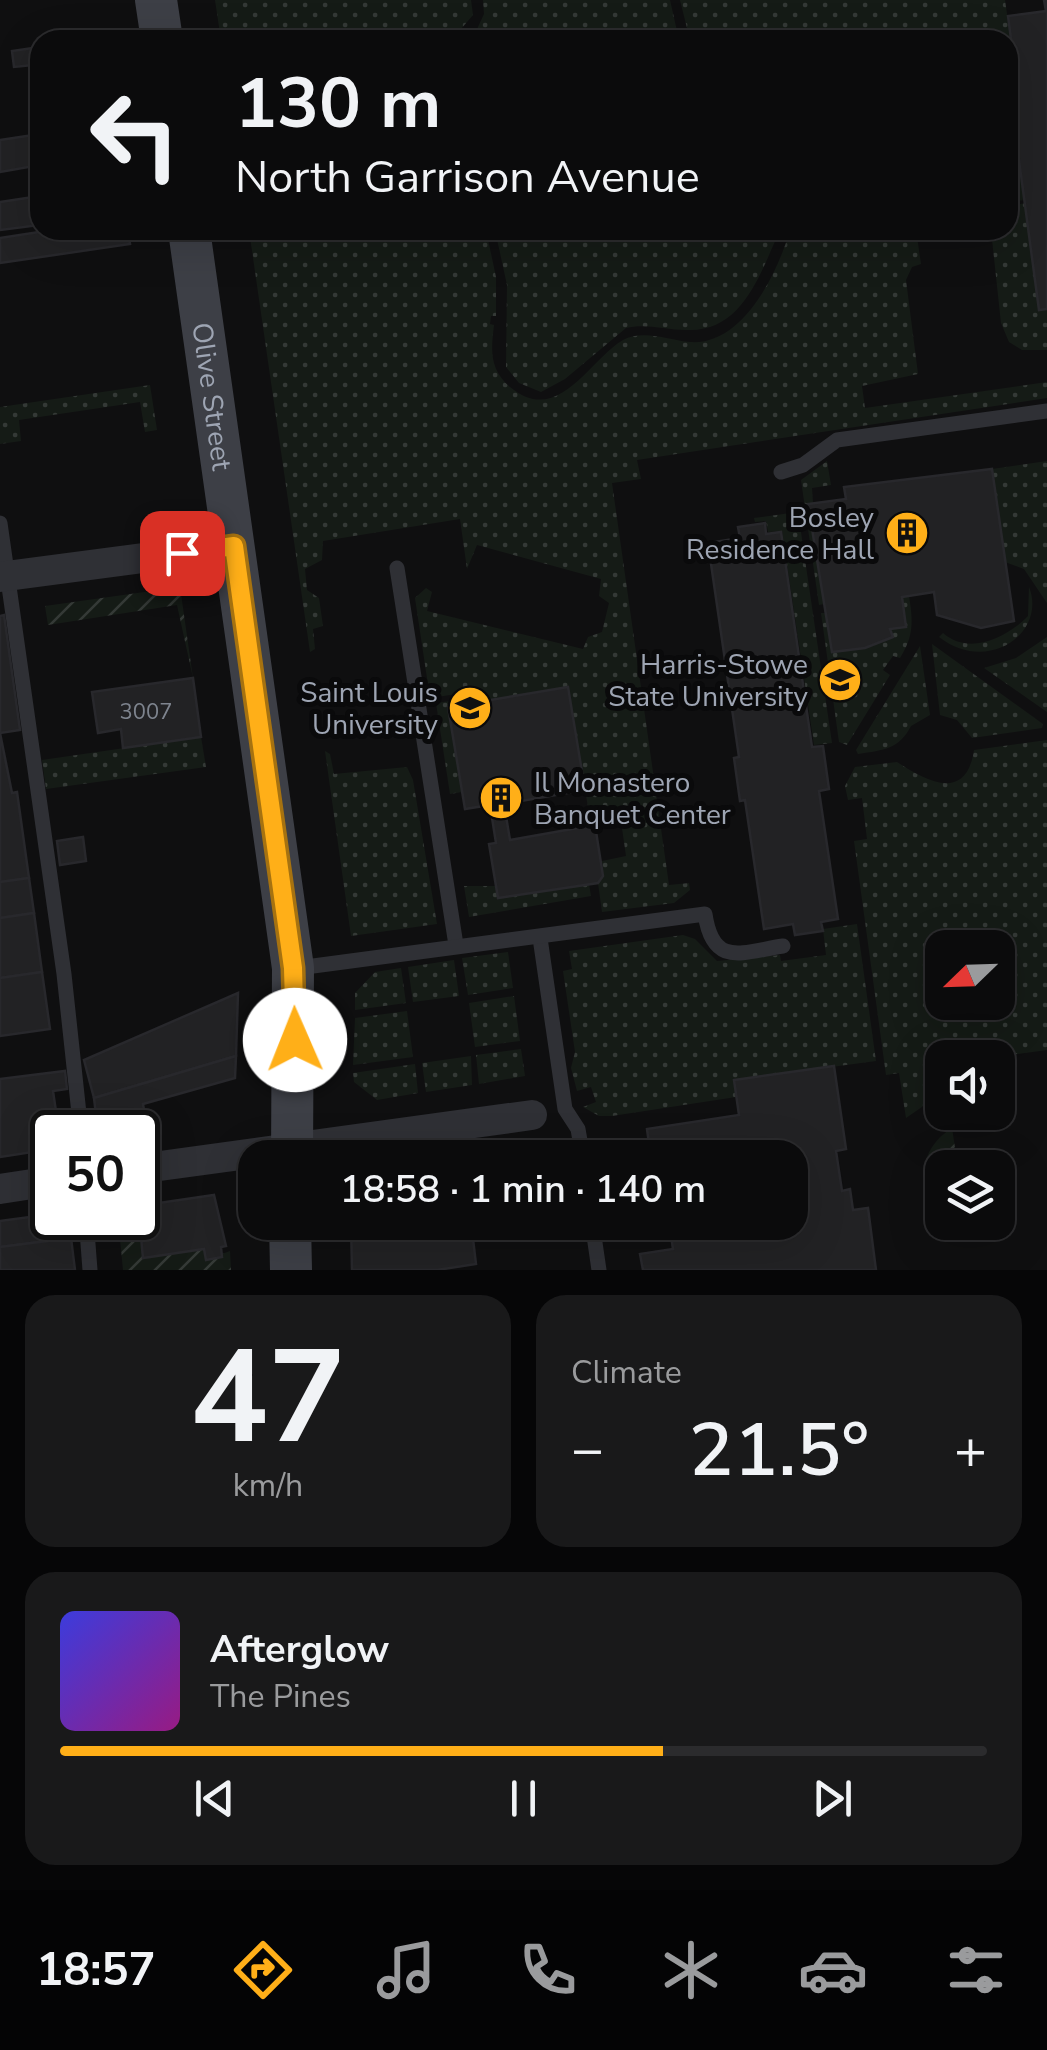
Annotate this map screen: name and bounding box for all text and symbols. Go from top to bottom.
text: 130 m [235,56,441,152]
icon: left [70,70,200,200]
text: North Garrison Avenue [235,147,700,208]
street label: Olive Street [182,320,241,473]
place label: Bosley Residence Hall [686,499,875,569]
building icon: Bosley Residence Hall [884,510,930,556]
pin [140,511,225,596]
icon: arrive [155,526,210,581]
place label: Harris-Stowe State University [608,646,809,716]
school or university icon: Harris-Stowe State University [817,657,863,703]
place label: Saint Louis University [300,674,439,744]
school or university icon: Saint Louis University [447,685,493,731]
house number: 3007 [120,697,172,727]
place label: Il Monastero Banquet Center [534,764,731,834]
building icon: Il Monastero Banquet Center [478,775,524,821]
north arrow [925,930,1015,1020]
map controls [925,930,1015,1240]
position arrow [243,988,347,1092]
button: sound [925,1040,1015,1130]
speed limit sign: 50 [30,1110,160,1240]
button: layers [925,1150,1015,1240]
text: 18:58 · 1 min · 140 m [340,1164,706,1215]
text: 47 [190,1310,346,1487]
text: Climate [571,1351,682,1394]
text: 21.5° [689,1399,869,1501]
text: − [571,1412,604,1487]
text: + [954,1412,987,1487]
text: km/h [233,1464,303,1507]
text: Afterglow [210,1624,389,1675]
text: The Pines [210,1675,351,1718]
icon: previous [187,1771,242,1826]
icon: pause [496,1771,551,1826]
icon: next [805,1771,860,1826]
icon: directions [228,1935,298,2005]
icon: music [371,1935,441,2005]
icon: phone [513,1935,583,2005]
icon: climate [656,1935,726,2005]
icon: car [798,1935,868,2005]
icon: filters [941,1935,1011,2005]
text: 18:57 [36,1940,155,2001]

